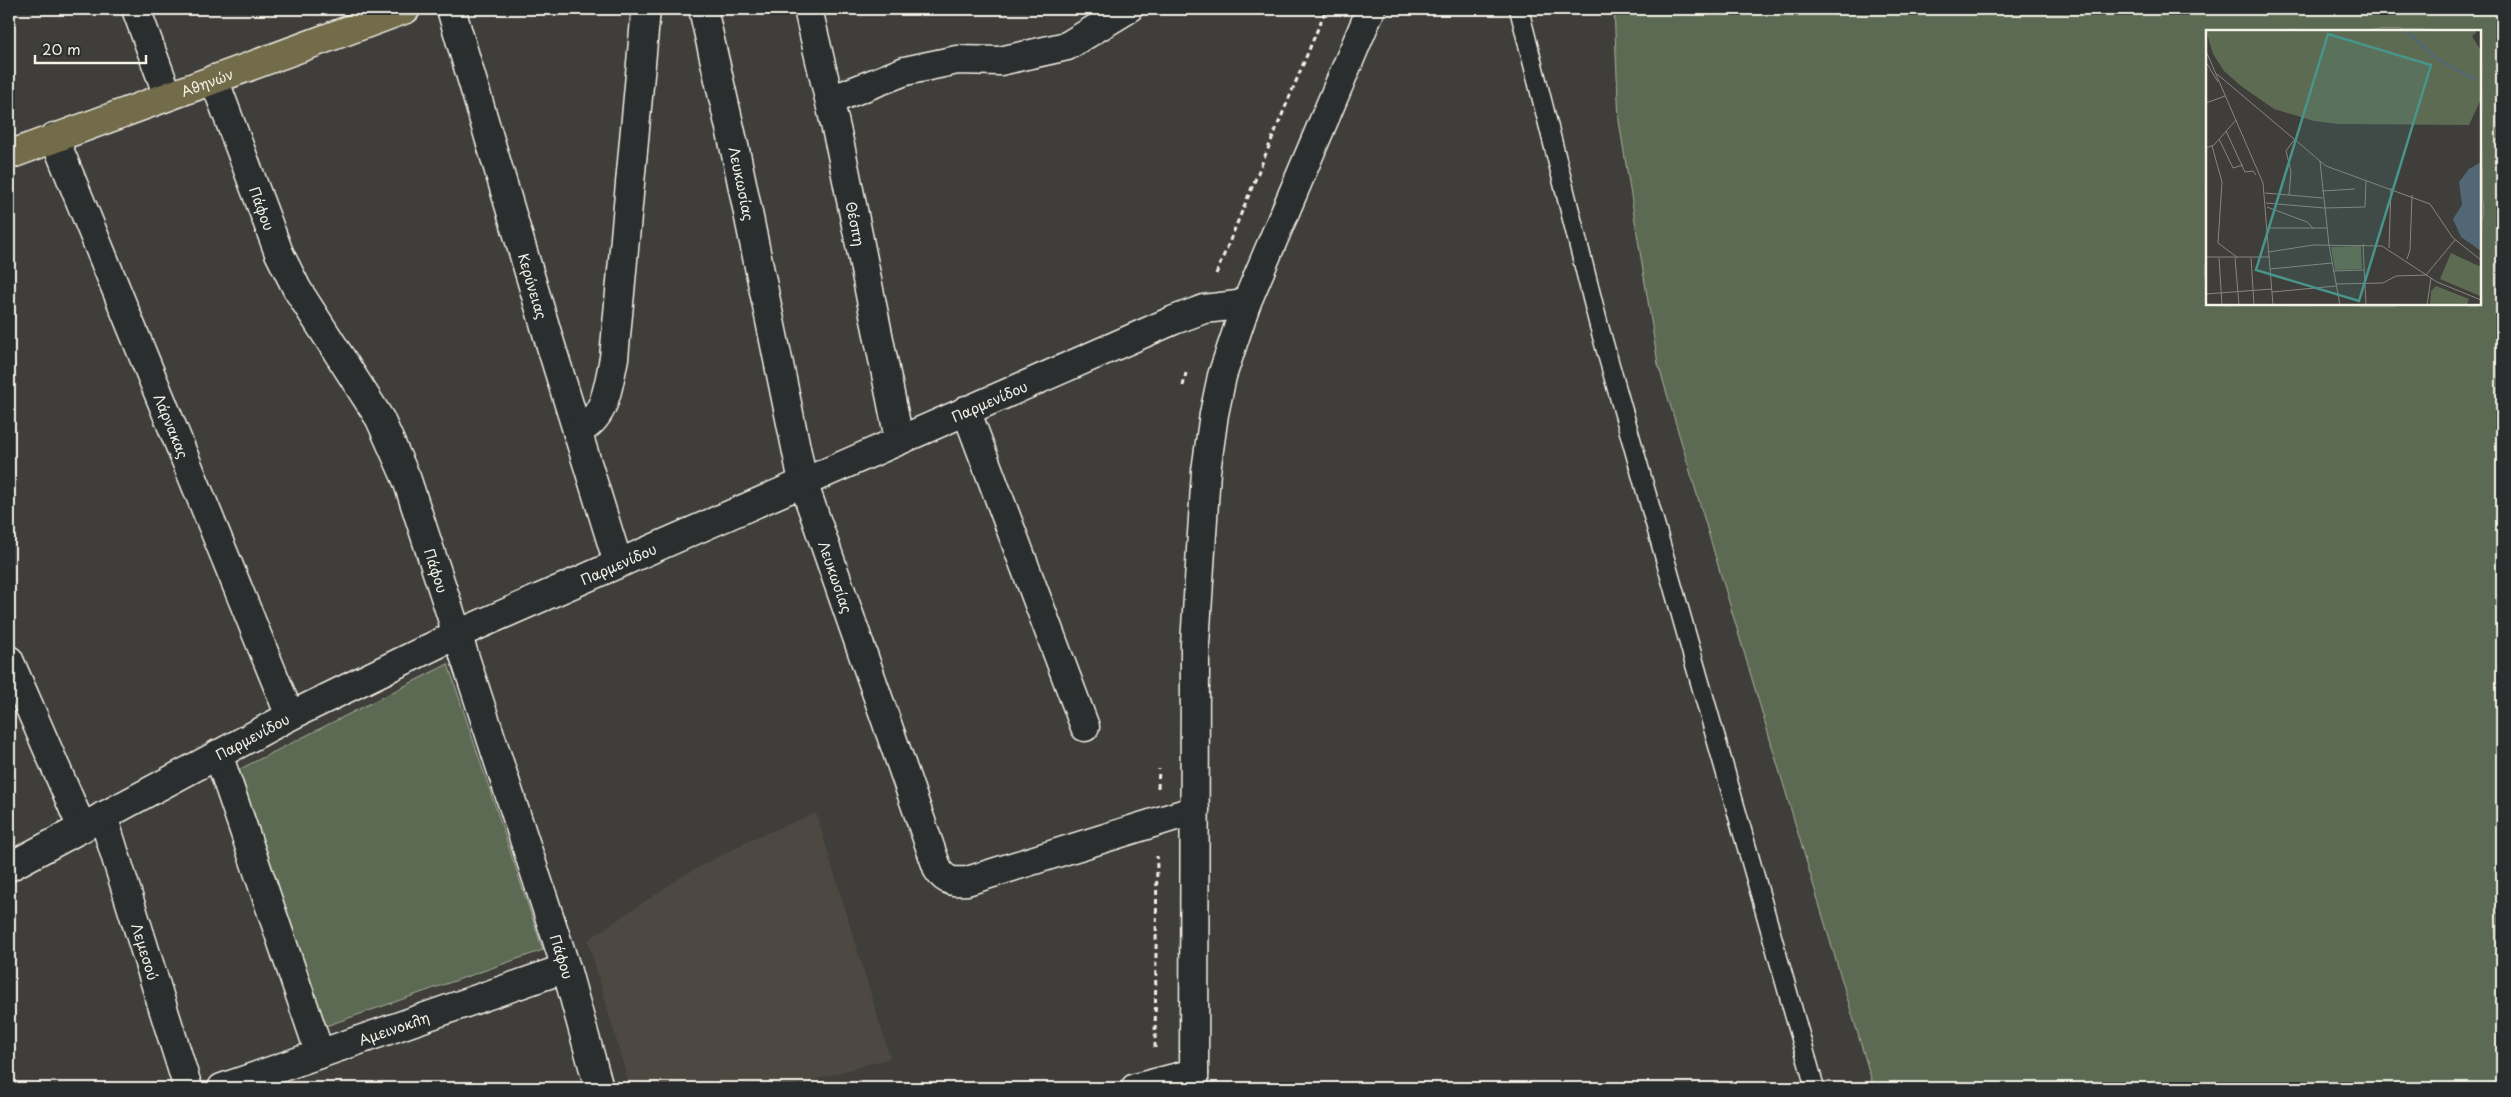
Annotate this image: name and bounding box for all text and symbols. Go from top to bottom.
inset map [2206,30,2481,305]
scale bar [35,32,146,64]
text: 20 m [42,37,81,60]
street label: Αθηνών [178,63,236,101]
street label: Λευκωσίας [724,145,760,223]
street label: Πάφου [244,183,280,233]
street label: Θέσπη [841,199,871,248]
street label: Κερύνειας [513,251,553,322]
street label: Παρμενίδου [948,375,1031,427]
street label: Λάρνακας [149,390,194,461]
street label: Παρμενίδου [577,538,660,590]
street label: Λευκωσίας [814,538,858,616]
street label: Πάφου [419,545,454,595]
street label: Παρμενίδου [211,708,293,765]
street label: Λεμεσού [127,920,164,983]
street label: Πάφου [545,931,579,981]
street label: Αμεινοκλη [356,1006,432,1050]

